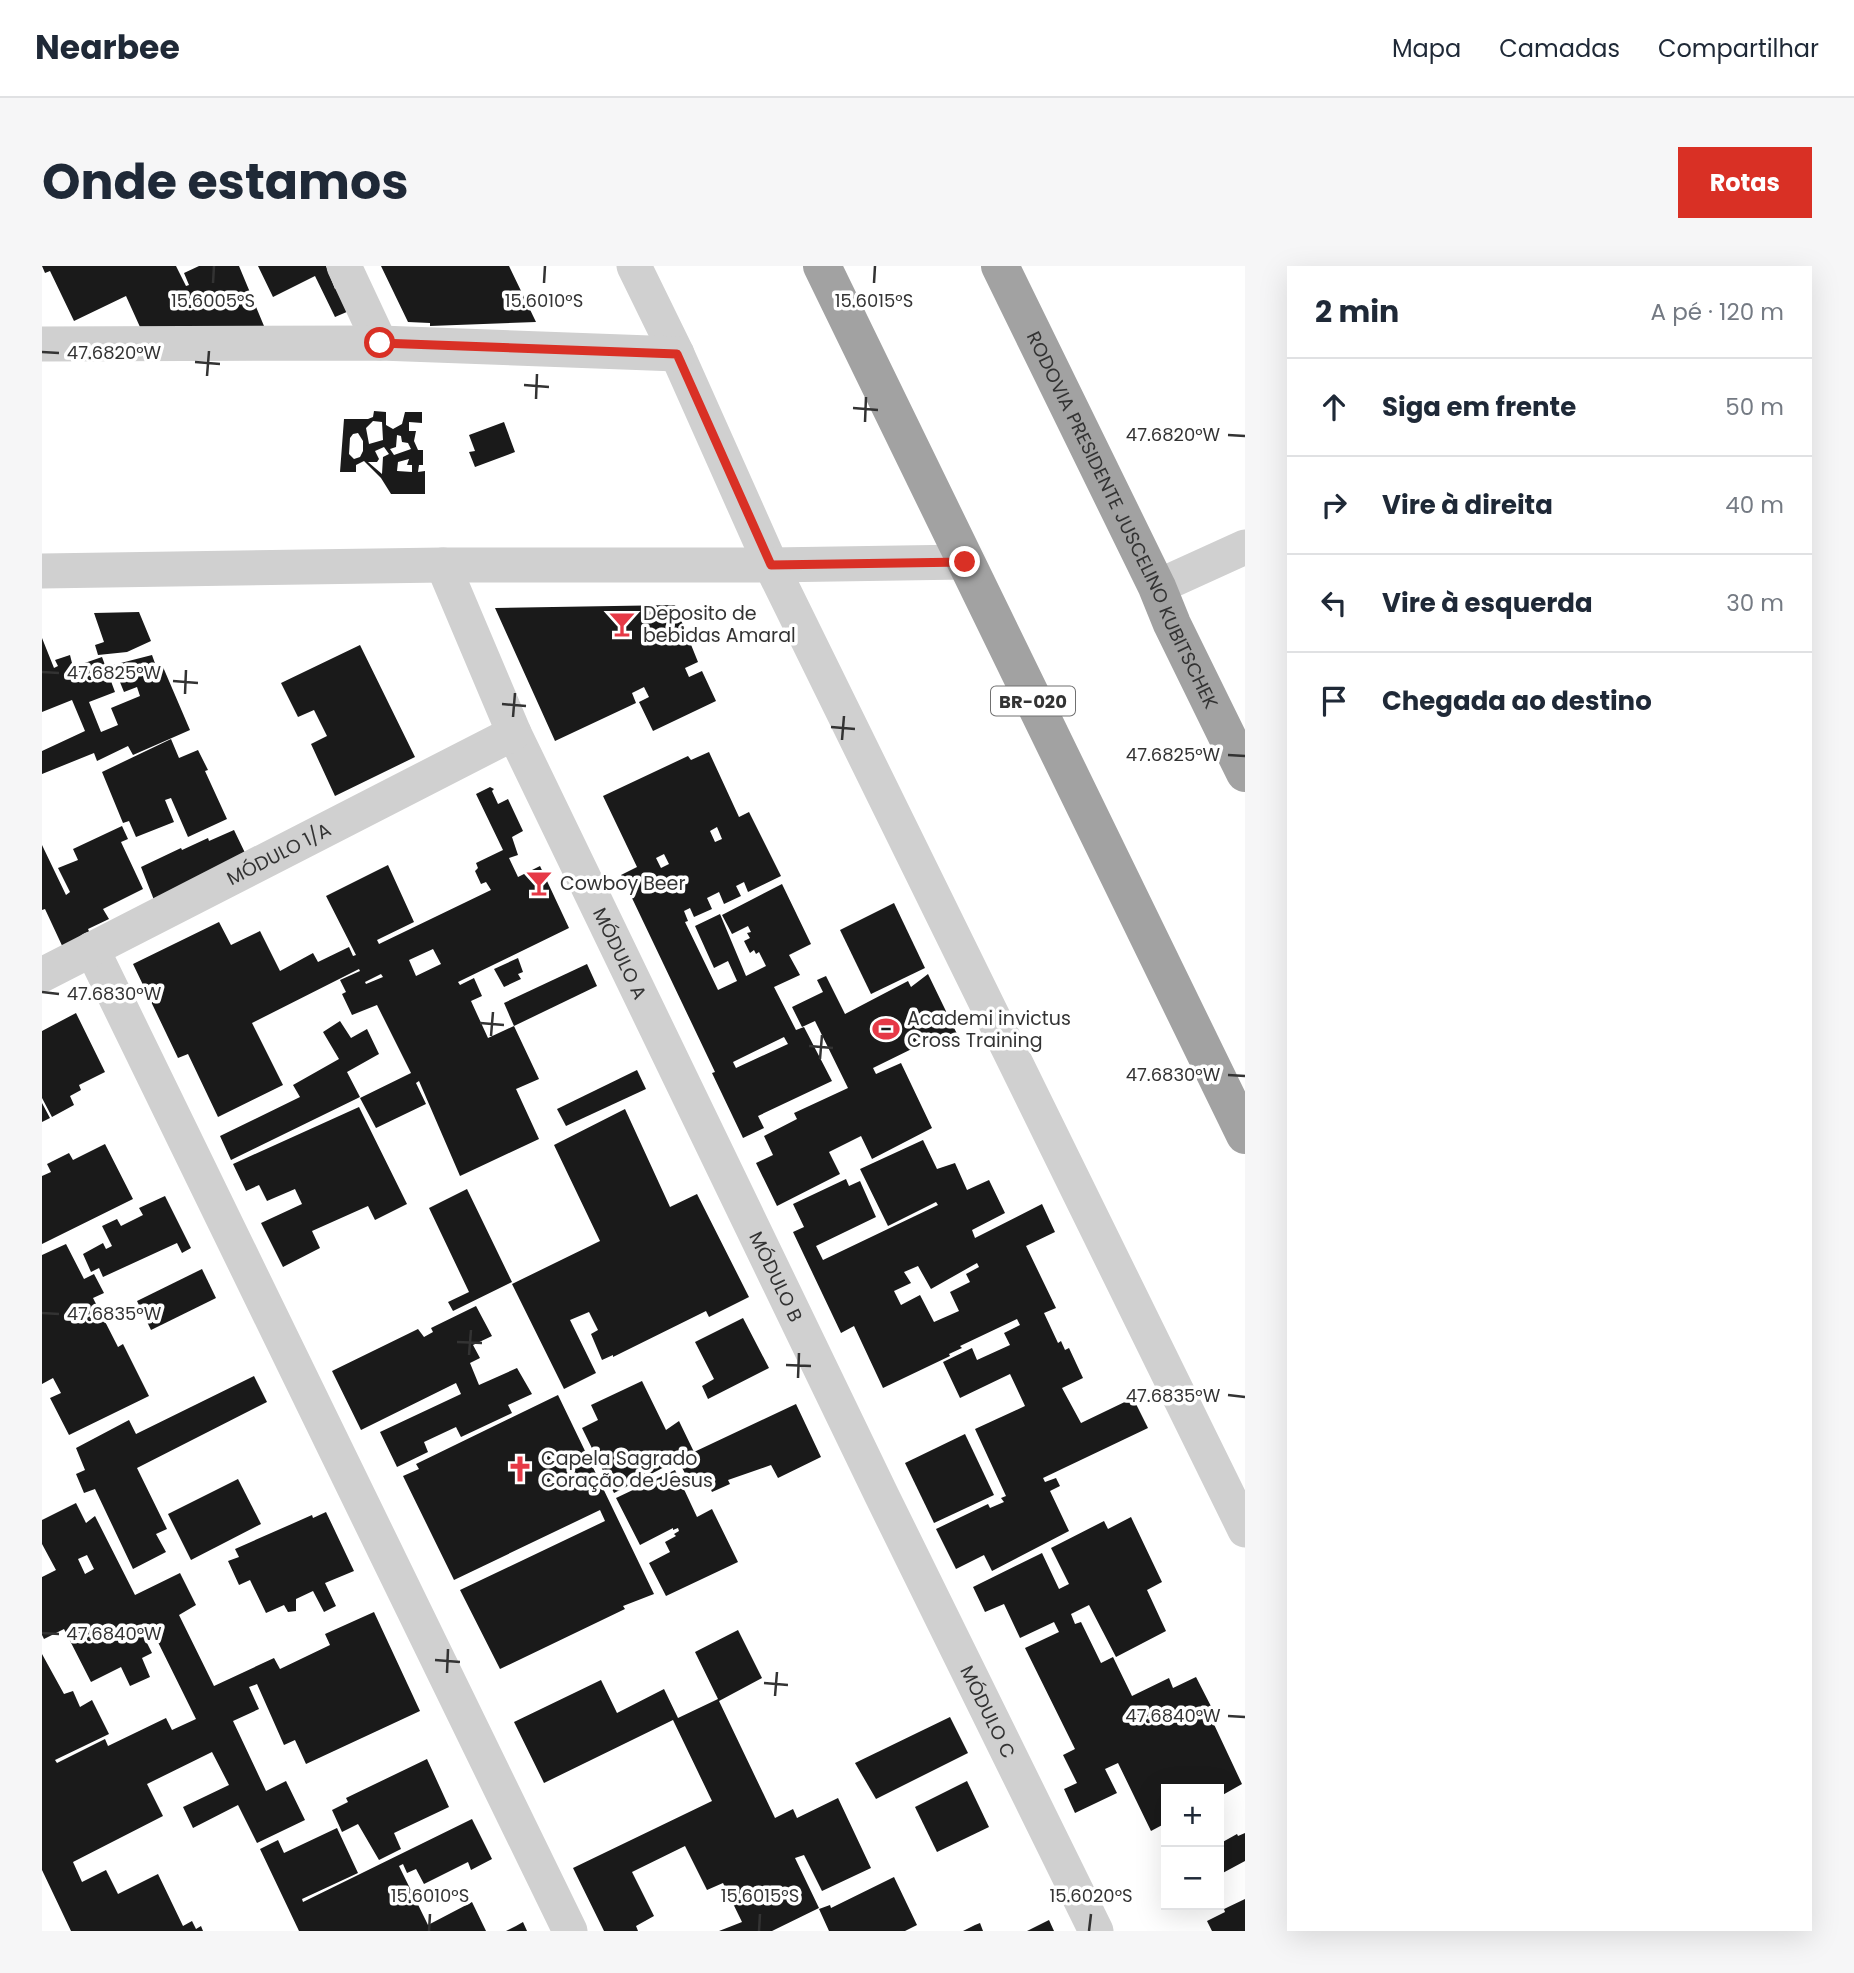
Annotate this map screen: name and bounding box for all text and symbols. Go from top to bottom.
text: Nearbee [35,24,180,71]
text: Mapa [1392,32,1461,65]
text: Camadas [1499,32,1620,65]
text: Compartilhar [1658,32,1819,65]
button: Rotas [1678,147,1812,218]
text: Onde estamos [42,148,409,216]
text: 15.6005°S [171,288,255,313]
text: 15.6010°S [505,288,583,313]
text: 15.6015°S [835,288,913,313]
text: 2 min [1315,290,1399,333]
text: A pé · 120 m [1651,296,1784,328]
route start [364,327,395,358]
street label: RODOVIA PRESIDENTE JUSCELINO KUBITSCHEK [1020,327,1225,713]
text: 47.6820°W [67,340,162,365]
icon: ahead [1315,388,1353,426]
text: Siga em frente [1382,389,1576,425]
text: 50 m [1725,391,1784,423]
text: 47.6820°W [1126,422,1221,447]
icon: right [1315,486,1353,524]
text: Vire à direita [1382,487,1553,523]
text: 40 m [1725,489,1784,521]
route end [949,546,980,577]
icon: left [1315,584,1353,622]
text: Vire à esquerda [1382,585,1593,621]
text: 30 m [1726,587,1784,619]
place label: Deposito de bebidas Amaral [643,600,796,649]
bar icon: Deposito de bebidas Amaral [607,609,637,639]
text: 47.6825°W [67,660,162,685]
icon: arrive [1315,682,1353,720]
text: Chegada ao destino [1382,683,1652,719]
road number: BR-020 [991,687,1075,716]
text: 47.6825°W [1126,742,1221,767]
street label: MÓDULO 1/A [222,816,336,892]
bar icon: Cowboy Beer [524,868,554,898]
place label: Cowboy Beer [560,870,685,897]
street label: MÓDULO A [587,903,654,1004]
text: 47.6830°W [67,981,162,1006]
place label: Academi invictus Cross Training [907,1005,1071,1054]
sports icon: Academi invictus Cross Training [871,1014,901,1044]
text: 47.6830°W [1126,1062,1221,1087]
street label: MÓDULO B [743,1227,810,1326]
text: 47.6835°W [67,1301,162,1326]
text: 47.6835°W [1126,1383,1221,1408]
place label: Capela Sagrado Coração de Jesus [541,1445,713,1494]
church icon: Capela Sagrado Coração de Jesus [505,1454,535,1484]
text: 47.6840°W [66,1621,162,1646]
street label: MÓDULO C [954,1661,1022,1763]
text: 47.6840°W [1125,1703,1221,1728]
map controls [1161,1784,1224,1910]
button: + [1161,1784,1224,1847]
button: − [1161,1847,1224,1910]
text: 15.6010°S [391,1883,469,1908]
text: 15.6015°S [721,1883,799,1908]
text: 15.6020°S [1049,1883,1133,1908]

